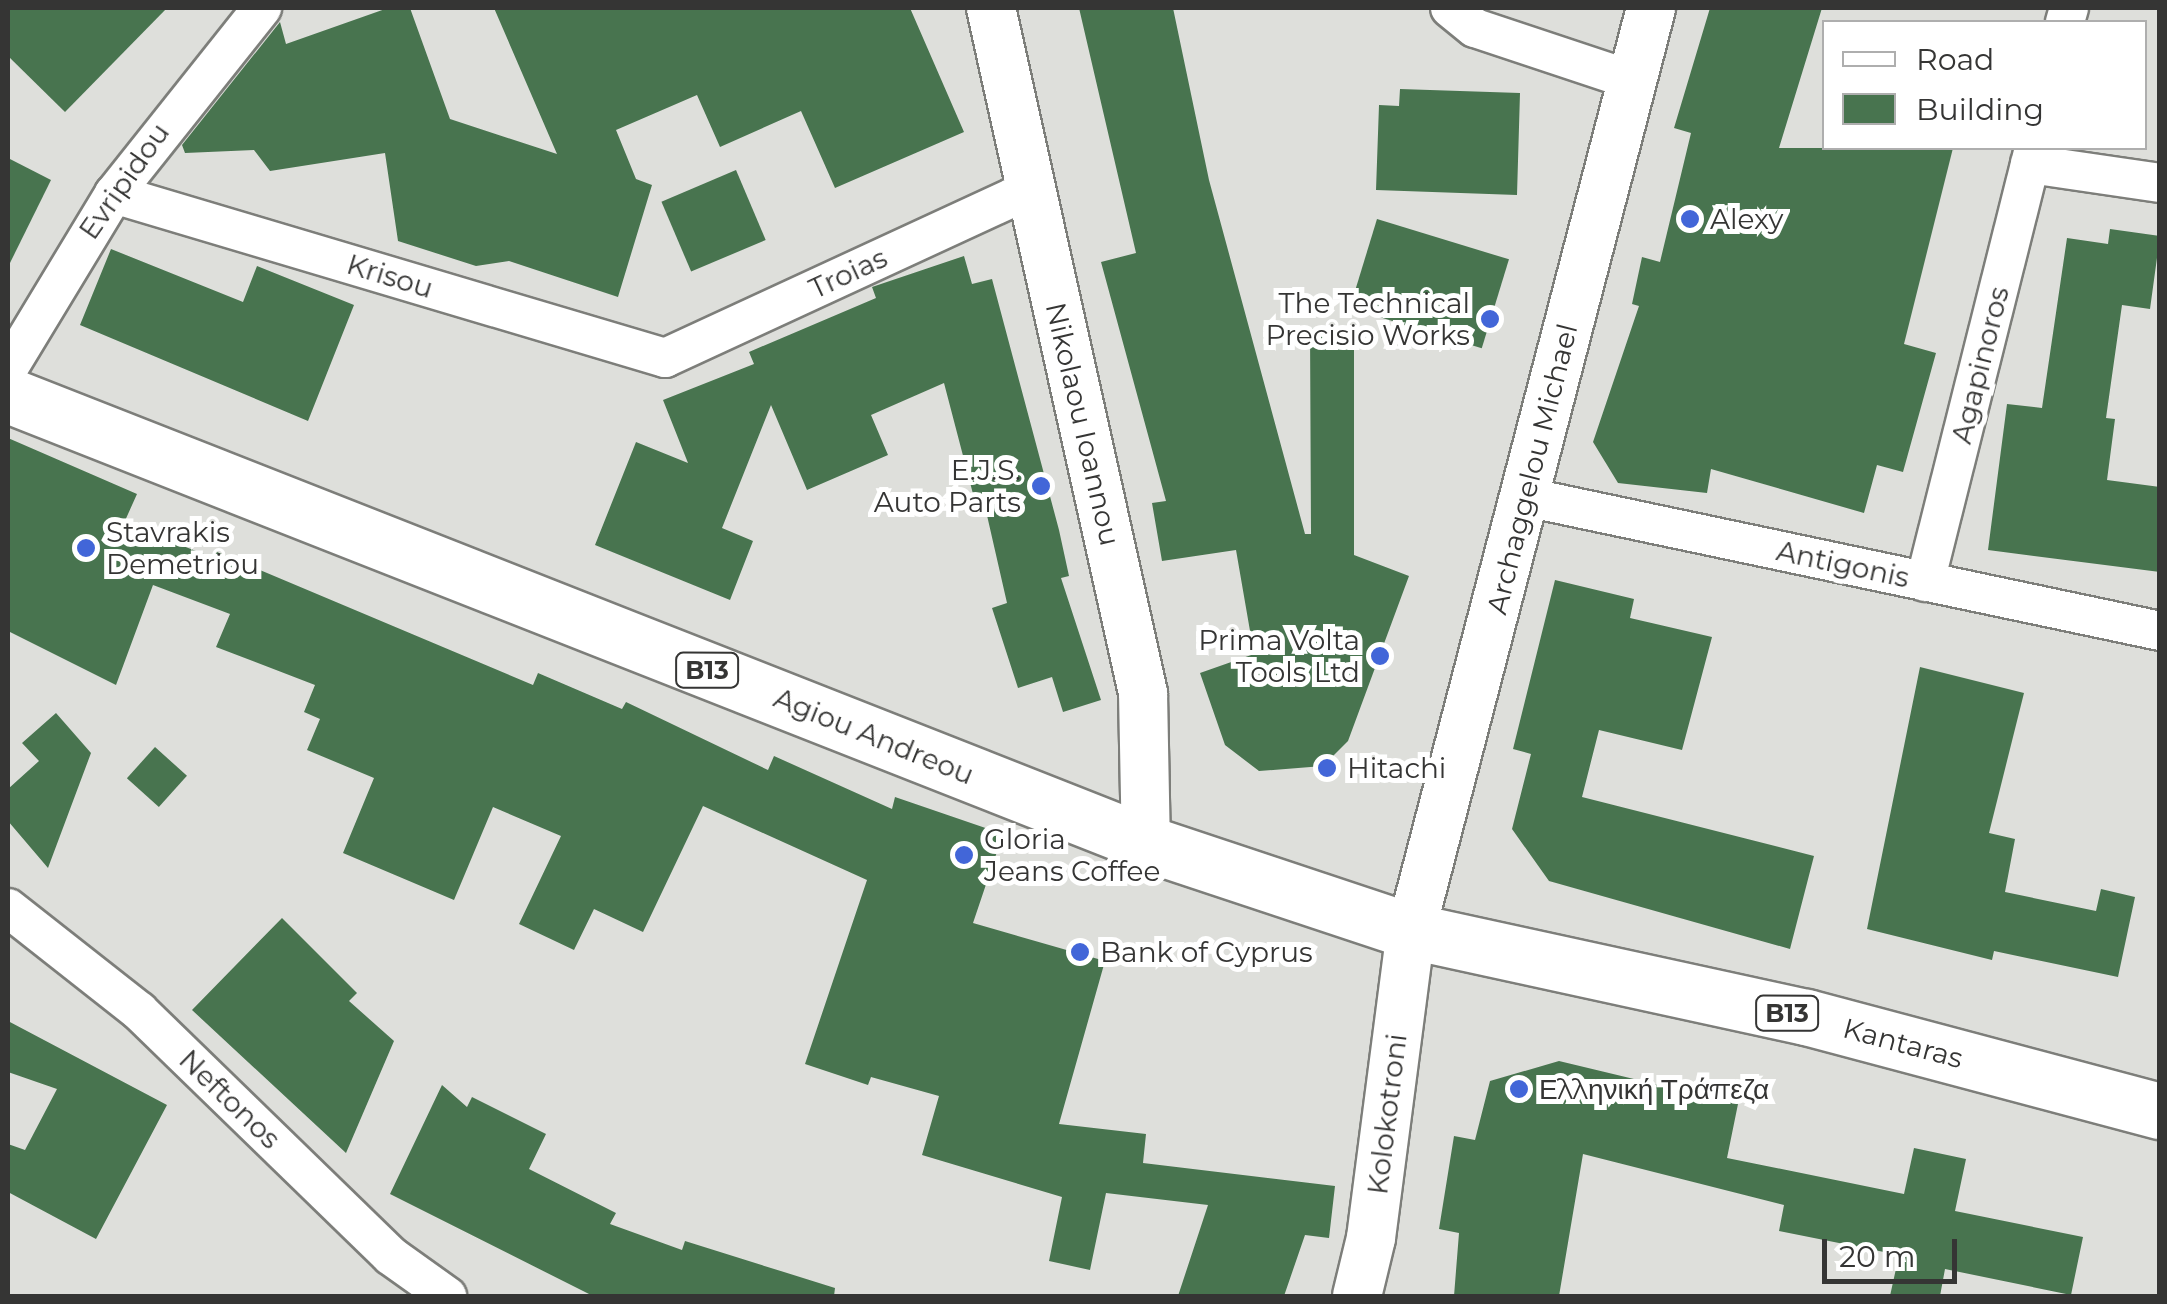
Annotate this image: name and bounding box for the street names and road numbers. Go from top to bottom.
street label: Evripidou [72,116,176,246]
street label: Troias [804,240,892,306]
street label: Krisou [343,247,437,305]
street label: Agapinoros [1944,283,2016,447]
street label: Nikolaou Ioannou [1039,299,1127,549]
street label: Archaggelou Michael [1480,320,1584,618]
street label: Antigonis [1774,534,1912,594]
road number: B13 [674,650,740,690]
street label: Agiou Andreou [769,681,979,791]
road number: B13 [1754,993,1820,1033]
street label: Kantaras [1839,1011,1967,1075]
street label: Kolokotroni [1360,1032,1414,1196]
street label: Neftonos [172,1043,288,1155]

